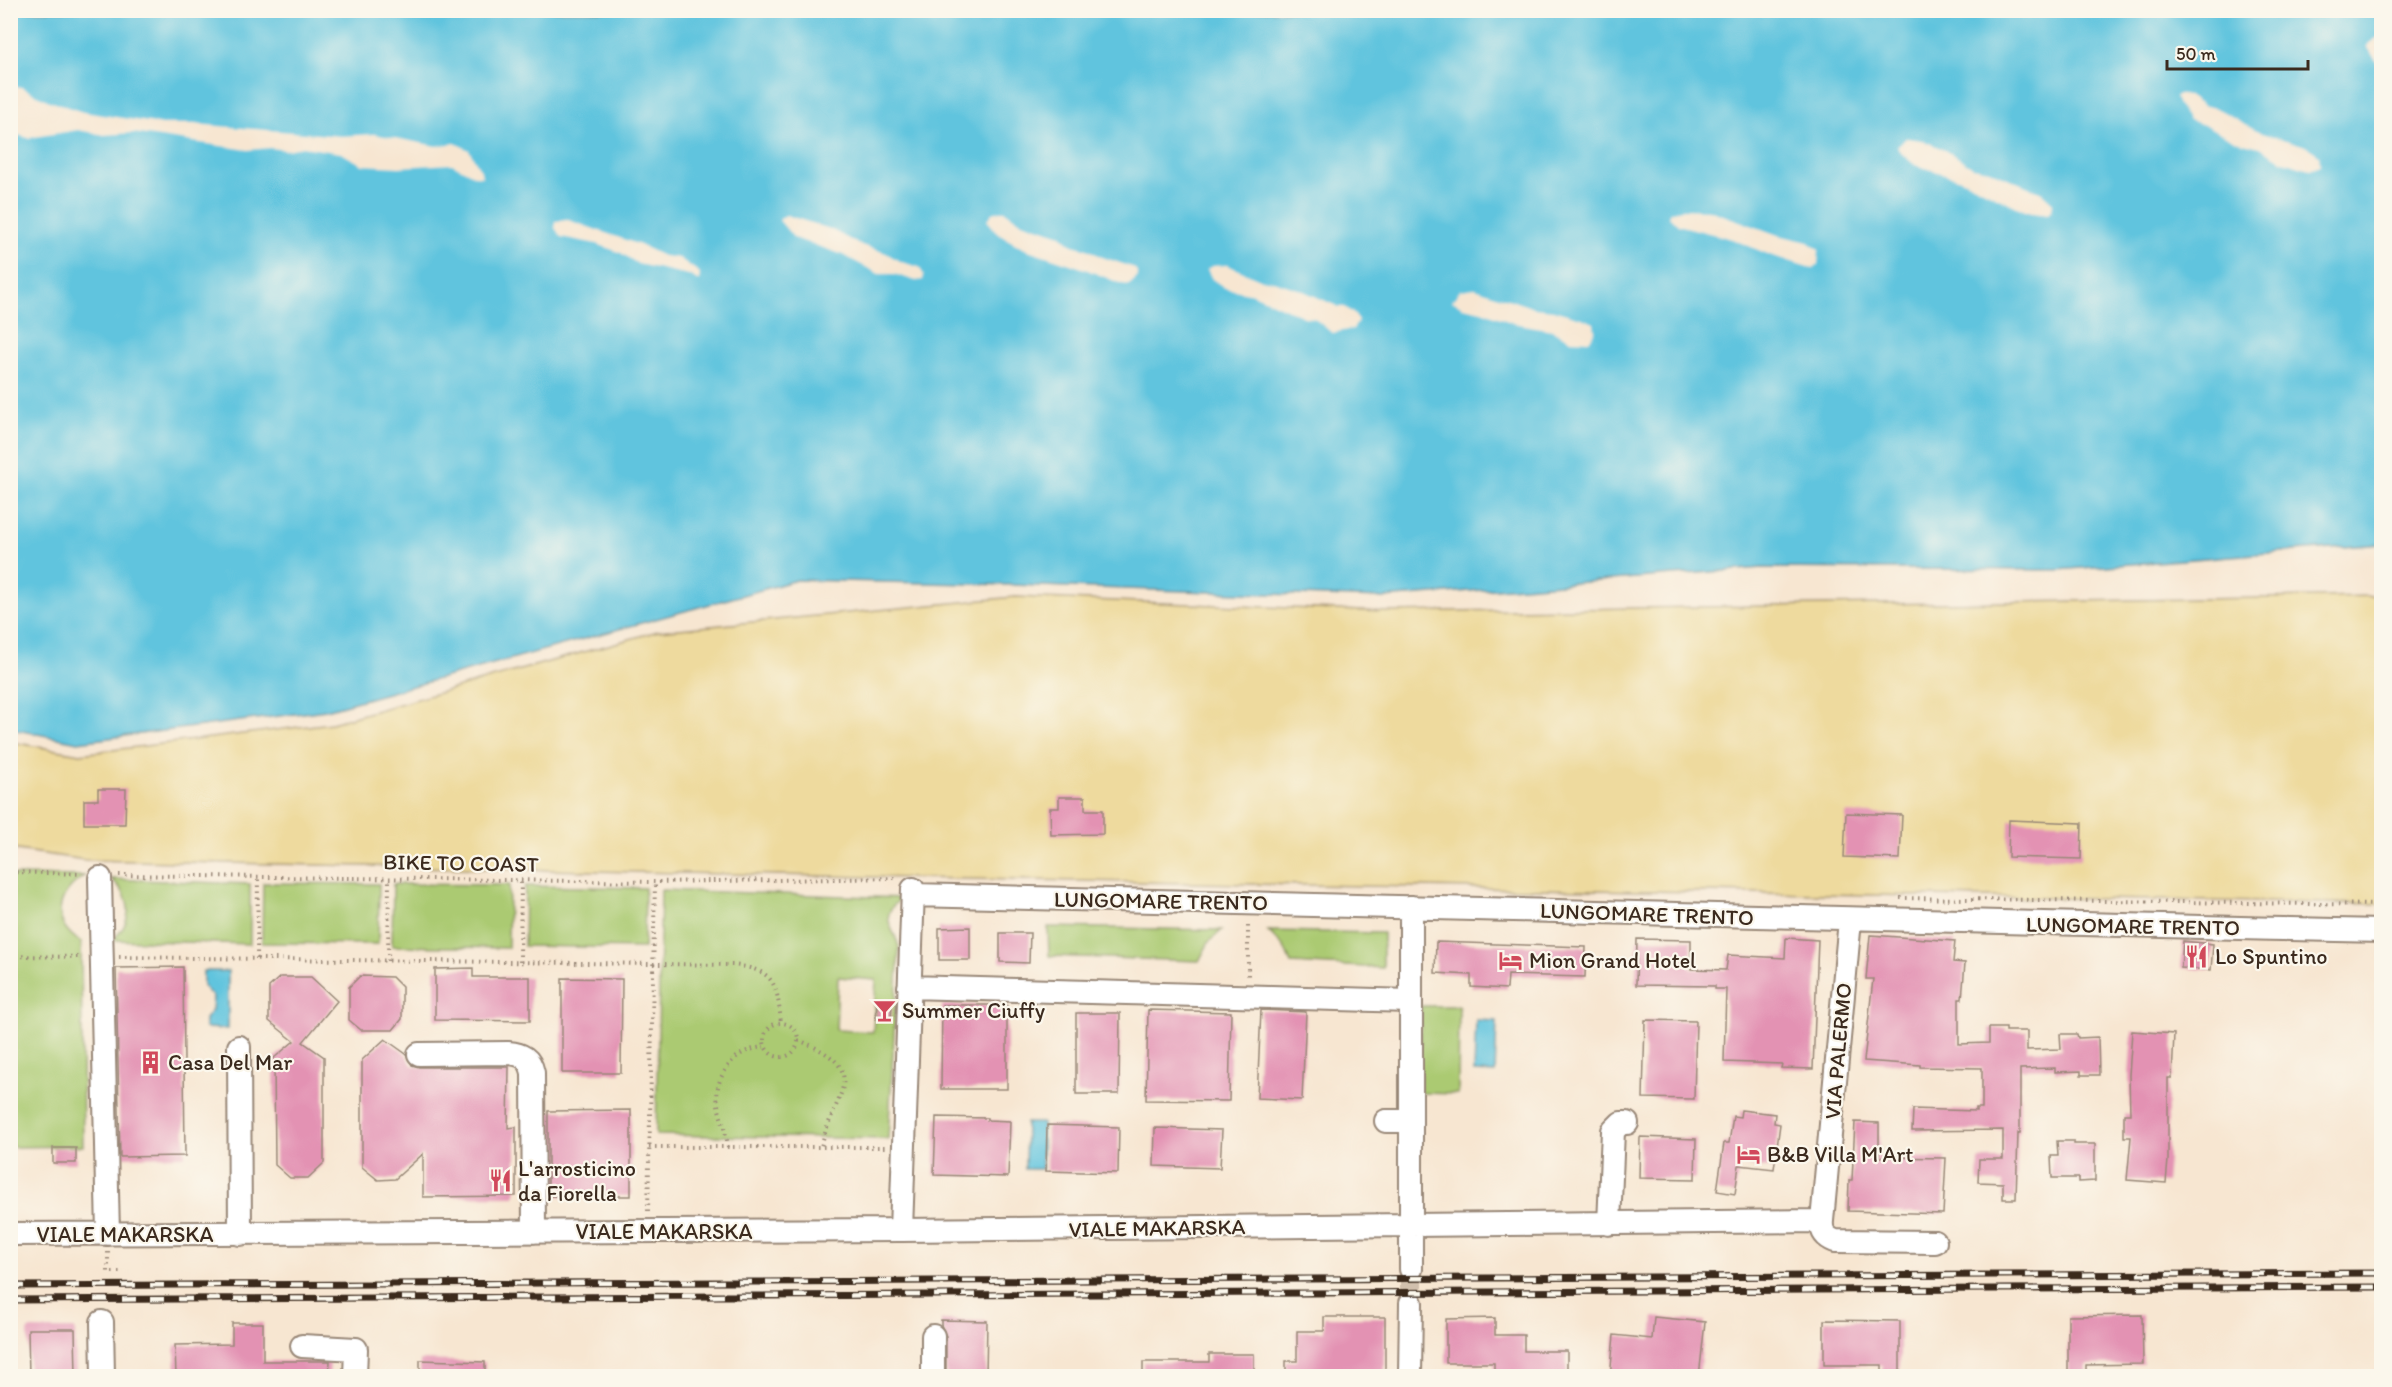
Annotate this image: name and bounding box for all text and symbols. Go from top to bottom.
scale bar [2167,33,2308,71]
text: 50 m [2176,43,2216,65]
street label: BIKE TO COAST [383,848,540,878]
street label: LUNGOMARE TRENTO [1054,886,1268,916]
street label: LUNGOMARE TRENTO [1540,897,1754,931]
street label: LUNGOMARE TRENTO [2026,911,2240,941]
restaurant icon: Lo Spuntino [2184,943,2210,969]
place label: Lo Spuntino [2215,943,2328,970]
hotel icon: Mion Grand Hotel [1498,947,1524,973]
place label: Mion Grand Hotel [1529,947,1696,974]
street label: VIA PALERMO [1819,982,1857,1120]
bar icon: Summer Ciuffy [871,997,897,1023]
place label: Summer Ciuffy [902,997,1046,1024]
building icon: Casa Del Mar [137,1049,163,1075]
place label: Casa Del Mar [168,1049,293,1076]
hotel icon: B&B Villa M'Art [1736,1141,1762,1167]
place label: B&B Villa M'Art [1767,1141,1914,1168]
place label: L'arrosticino da Fiorella [518,1155,636,1207]
restaurant icon: L'arrosticino da Fiorella [487,1168,513,1194]
street label: VIALE MAKARSKA [1068,1213,1246,1243]
street label: VIALE MAKARSKA [575,1218,753,1245]
street label: VIALE MAKARSKA [36,1221,214,1248]

